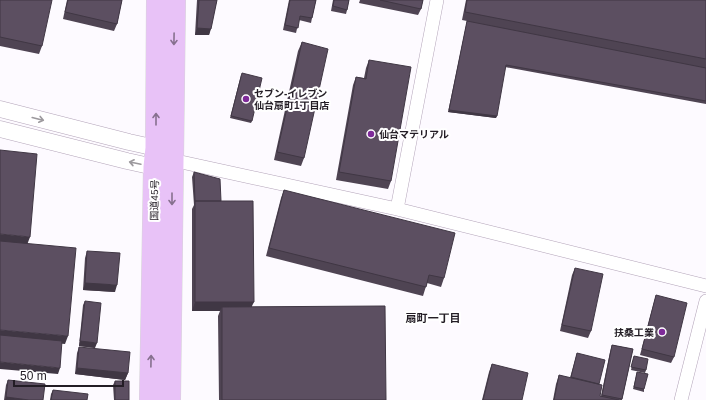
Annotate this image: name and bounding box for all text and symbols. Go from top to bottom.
one-way arrow [170,32,178,45]
place label: セブン-イレブン 仙台扇町1丁目店 [254,88,330,111]
marker: セブン-イレブン 仙台扇町1丁目店 [241,94,251,104]
one-way arrow [152,113,160,126]
one-way arrow [31,116,44,123]
marker: 仙台マテリアル [366,129,376,139]
place label: 仙台マテリアル [379,129,449,140]
one-way arrow [129,158,142,166]
street label: 国道45号 [149,179,160,221]
one-way arrow [168,192,176,205]
district label: 扇町一丁目 [406,312,461,324]
place label: 扶桑工業 [614,327,654,338]
marker: 扶桑工業 [657,327,667,337]
one-way arrow [147,355,155,368]
scale bar [14,362,123,388]
text: 50 m [20,369,47,383]

